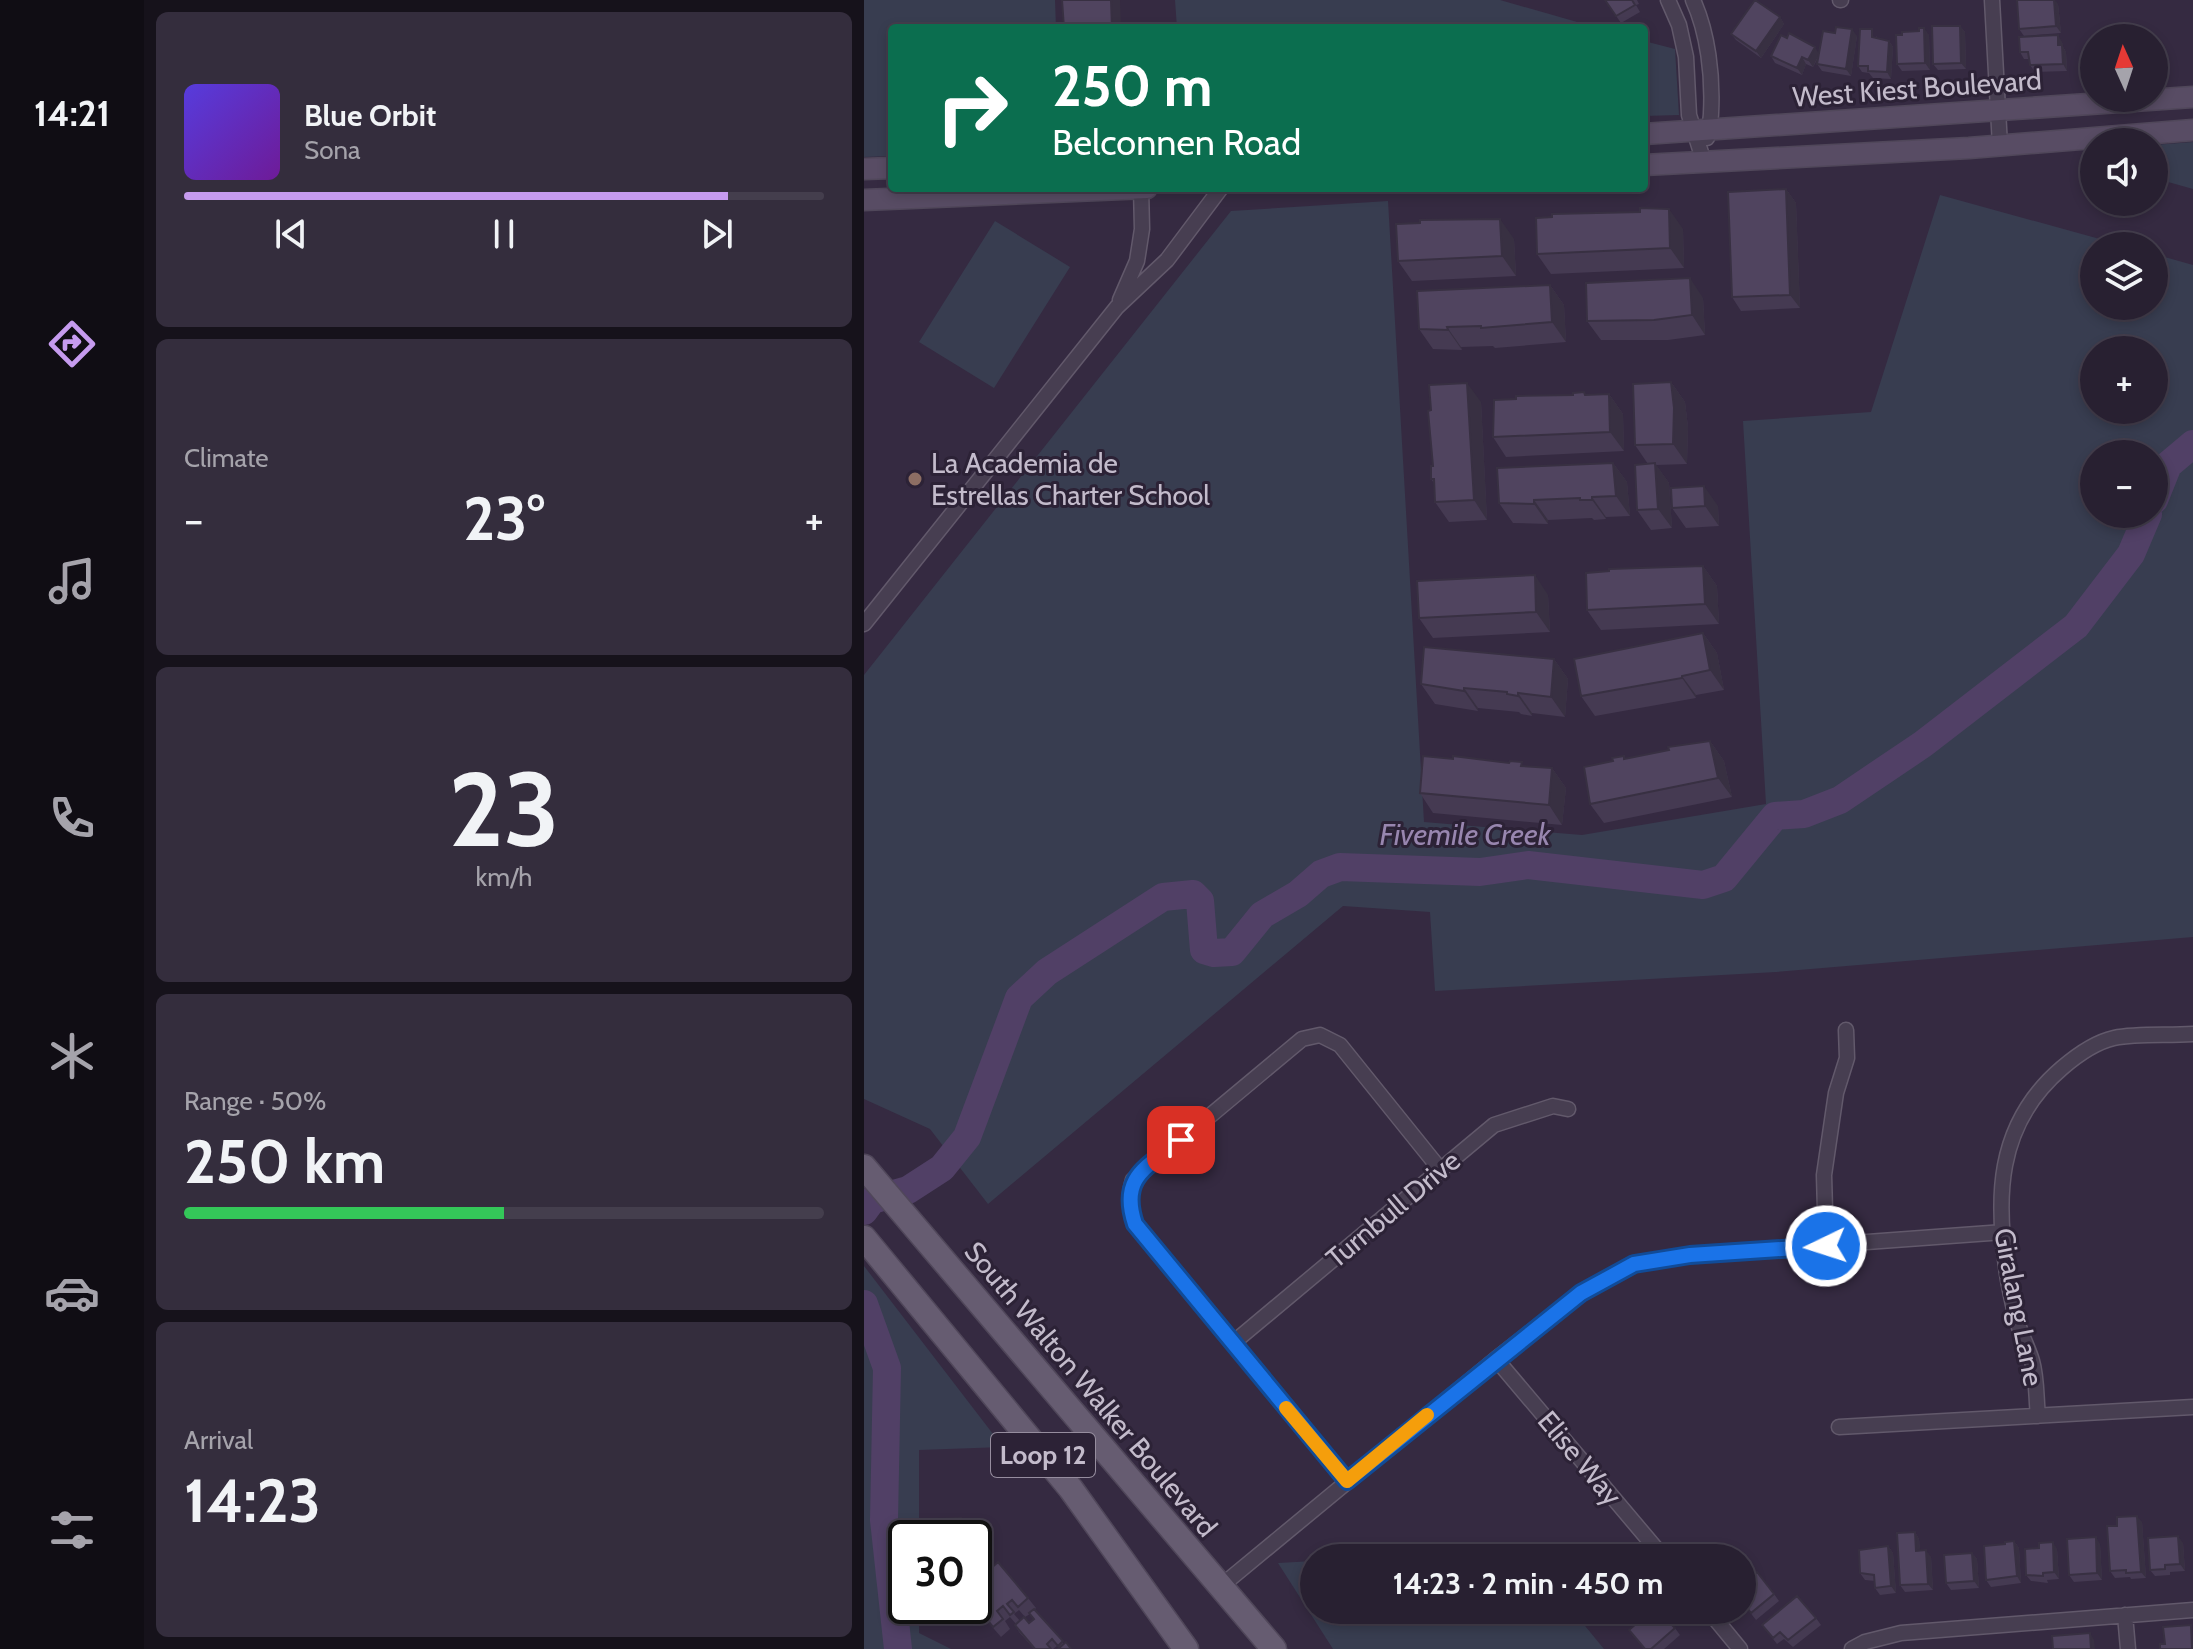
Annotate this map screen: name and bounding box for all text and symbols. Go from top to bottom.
north arrow [2080,24,2168,112]
map controls [2080,24,2168,528]
text: 250 m [1052,52,1213,120]
icon: right [920,56,1024,160]
street label: West Kiest Boulevard [1791,62,2043,114]
text: 14:21 [34,91,110,135]
text: Blue Orbit [304,97,436,134]
text: Belconnen Road [1052,120,1301,164]
button: sound [2080,128,2168,216]
text: Sona [304,134,361,166]
icon: previous [269,212,313,256]
icon: pause [482,212,526,256]
icon: next [695,212,739,256]
button: layers [2080,232,2168,320]
icon: directions [44,316,100,372]
button: + [2080,336,2168,424]
button: − [2080,440,2168,528]
text: Climate [184,442,269,474]
place label: La Academia de Estrellas Charter School [931,446,1210,512]
marker: La Academia de Estrellas Charter School [906,470,924,488]
text: 23° [463,482,545,555]
text: − [184,493,203,546]
text: + [805,493,824,546]
icon: music [44,553,100,609]
text: 23 [448,746,560,872]
icon: phone [44,790,100,846]
water label: Fivemile Creek [1379,816,1552,853]
text: km/h [476,861,532,893]
icon: climate [44,1028,100,1084]
text: Range · 50% [184,1085,326,1117]
pin [1147,1106,1215,1174]
icon: arrive [1159,1118,1203,1162]
text: 250 km [184,1125,385,1198]
street label: Turnbull Drive [1319,1143,1467,1275]
position arrow [1784,1204,1868,1288]
street label: Giralang Lane [1987,1225,2051,1389]
street label: South Walton Walker Boulevard [958,1235,1224,1543]
icon: car [44,1265,100,1321]
street label: Elise Way [1531,1404,1629,1512]
text: Arrival [184,1424,253,1456]
road number: Loop 12 [991,1433,1095,1477]
text: 14:23 [184,1464,321,1537]
icon: filters [44,1502,100,1558]
speed limit sign: 30 [888,1520,992,1624]
text: 14:23 · 2 min · 450 m [1393,1565,1663,1602]

